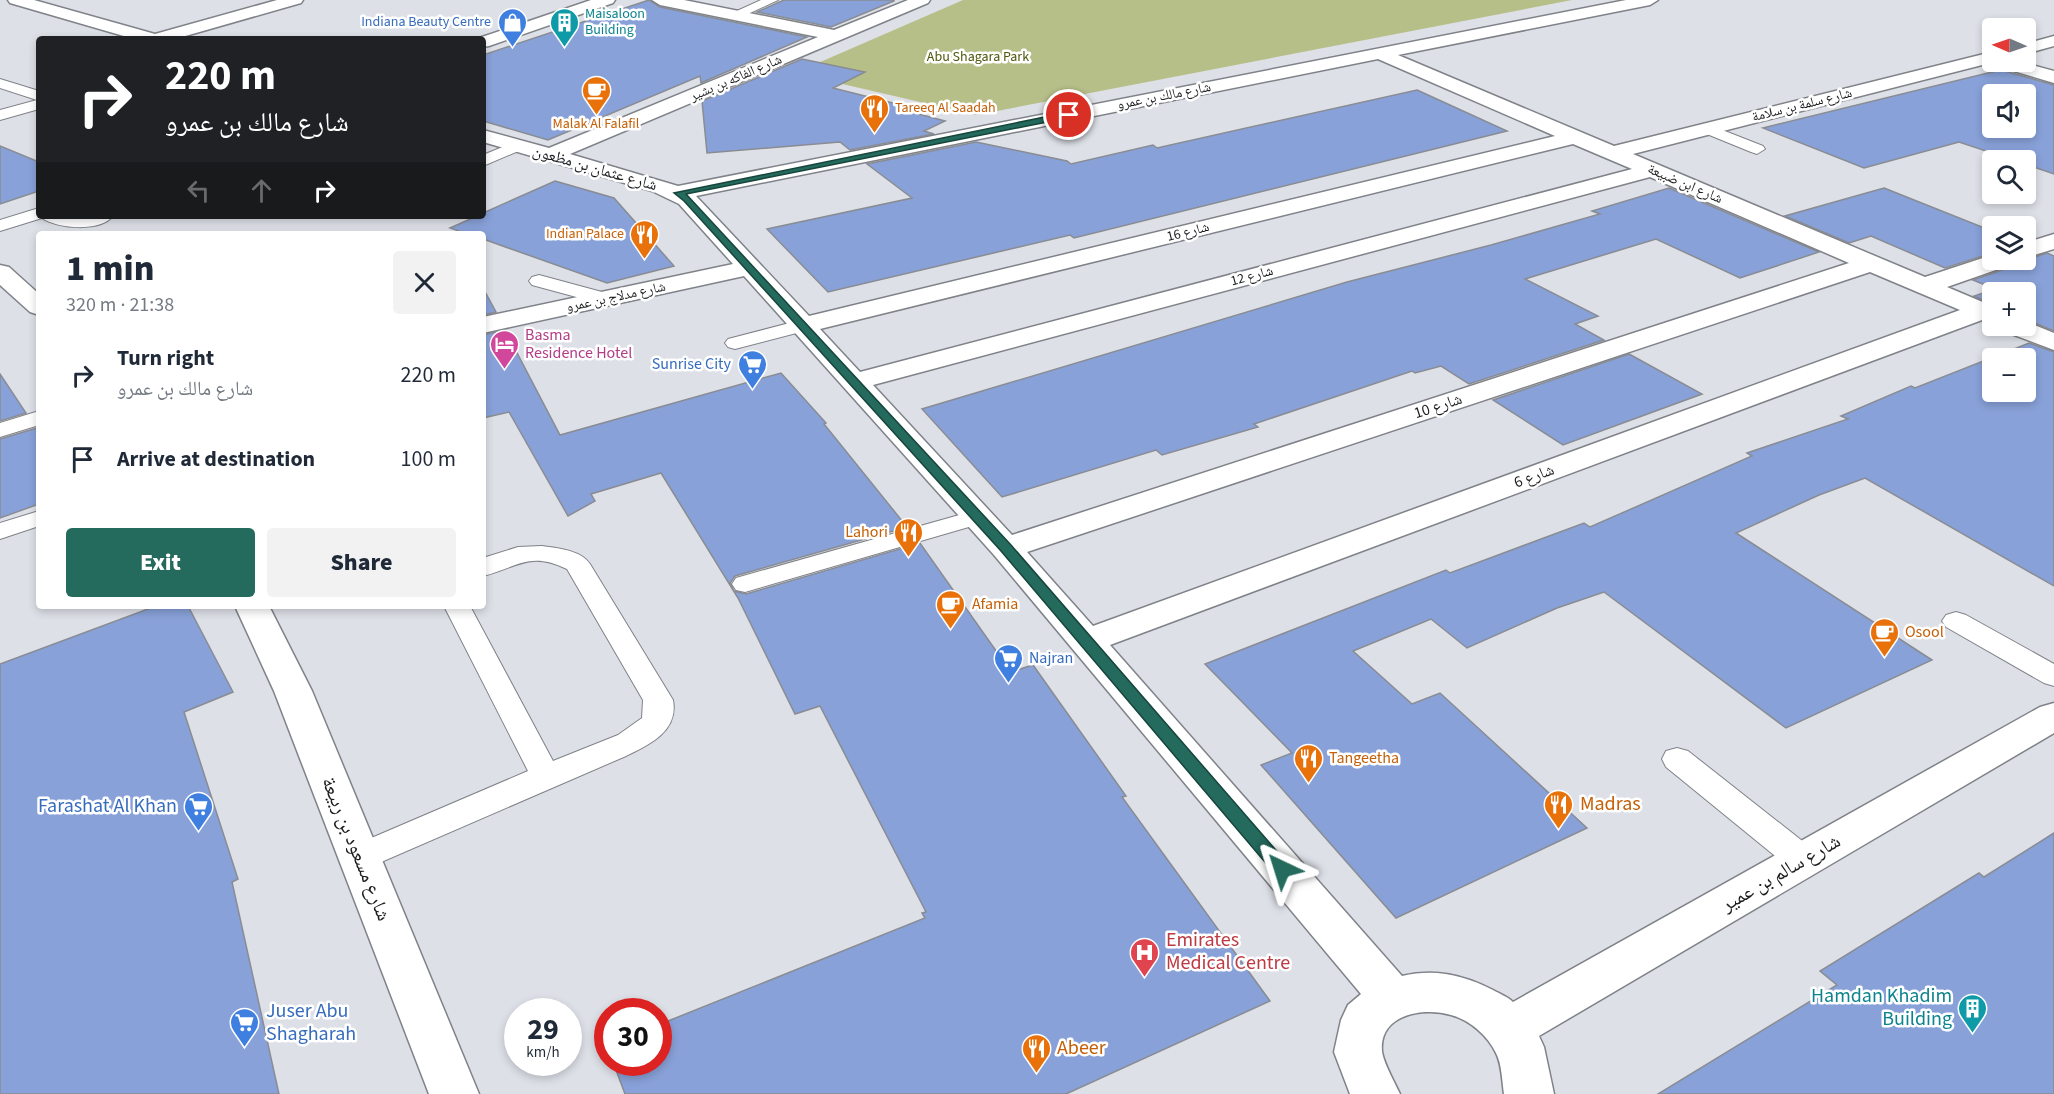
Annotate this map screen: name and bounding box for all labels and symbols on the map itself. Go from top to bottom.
place label: Maisaloon Building [585,4,645,40]
shop icon: Indiana Beauty Centre [496,6,528,48]
building icon: Maisaloon Building [548,6,580,48]
place label: Indiana Beauty Centre [361,12,491,32]
north arrow [1982,18,2036,72]
park label: Abu Shagara Park [927,47,1029,67]
street label: شارع الفاكه بن بشير [686,50,785,107]
cafe icon: Malak Al Falafil [580,74,612,116]
street label: شارع مالك بن عمرو [1115,77,1213,115]
street label: شارع سلمة بن سلامة [1750,83,1854,127]
pin [1043,89,1094,140]
restaurant icon: Tareeq Al Saadah [858,92,890,134]
place label: Tareeq Al Saadah [895,98,996,118]
place label: Malak Al Falafil [553,114,640,134]
street label: شارع عثمان بن مظعون [530,140,660,196]
street label: شارع ابن ضبيعة [1644,159,1726,209]
street label: شارع 16 [1165,217,1211,247]
restaurant icon: Indian Palace [629,218,661,260]
place label: Indian Palace [546,224,624,244]
street label: شارع 12 [1228,261,1276,291]
street label: شارع مدلاج بن عمرو [564,277,668,317]
place label: Basma Residence Hotel [525,324,632,364]
hotel icon: Basma Residence Hotel [488,328,520,370]
supermarket icon: Sunrise City [736,348,768,390]
place label: Sunrise City [652,353,732,375]
street label: شارع 10 [1411,388,1465,424]
street label: شارع 6 [1511,459,1557,493]
restaurant icon: Lahori [893,516,925,558]
place label: Lahori [845,521,888,543]
cafe icon: Afamia [935,588,967,630]
place label: Afamia [972,593,1018,615]
cafe icon: Osool [1868,616,1900,658]
place label: Osool [1905,621,1944,643]
supermarket icon: Najran [992,642,1024,684]
place label: Najran [1029,647,1073,669]
restaurant icon: Tangeetha [1292,742,1324,784]
place label: Tangeetha [1329,747,1399,769]
street label: شارع مسعود بن ربيعة [314,773,398,925]
restaurant icon: Madras [1543,788,1575,830]
supermarket icon: Farashat Al Khan [182,790,214,832]
place label: Madras [1580,790,1641,818]
place label: Farashat Al Khan [38,792,177,820]
street label: شارع سالم بن عمير [1715,827,1846,919]
position arrow [1250,837,1314,901]
place label: Emirates Medical Centre [1166,926,1290,977]
hospital icon: Emirates Medical Centre [1129,936,1161,978]
place label: Hamdan Khadim Building [1811,982,1952,1033]
building icon: Hamdan Khadim Building [1957,992,1989,1034]
place label: Juser Abu Shagharah [266,997,356,1048]
speed limit sign: 30 [594,998,672,1076]
supermarket icon: Juser Abu Shagharah [229,1006,261,1048]
restaurant icon: Abeer [1020,1032,1052,1074]
place label: Abeer [1057,1034,1106,1062]

